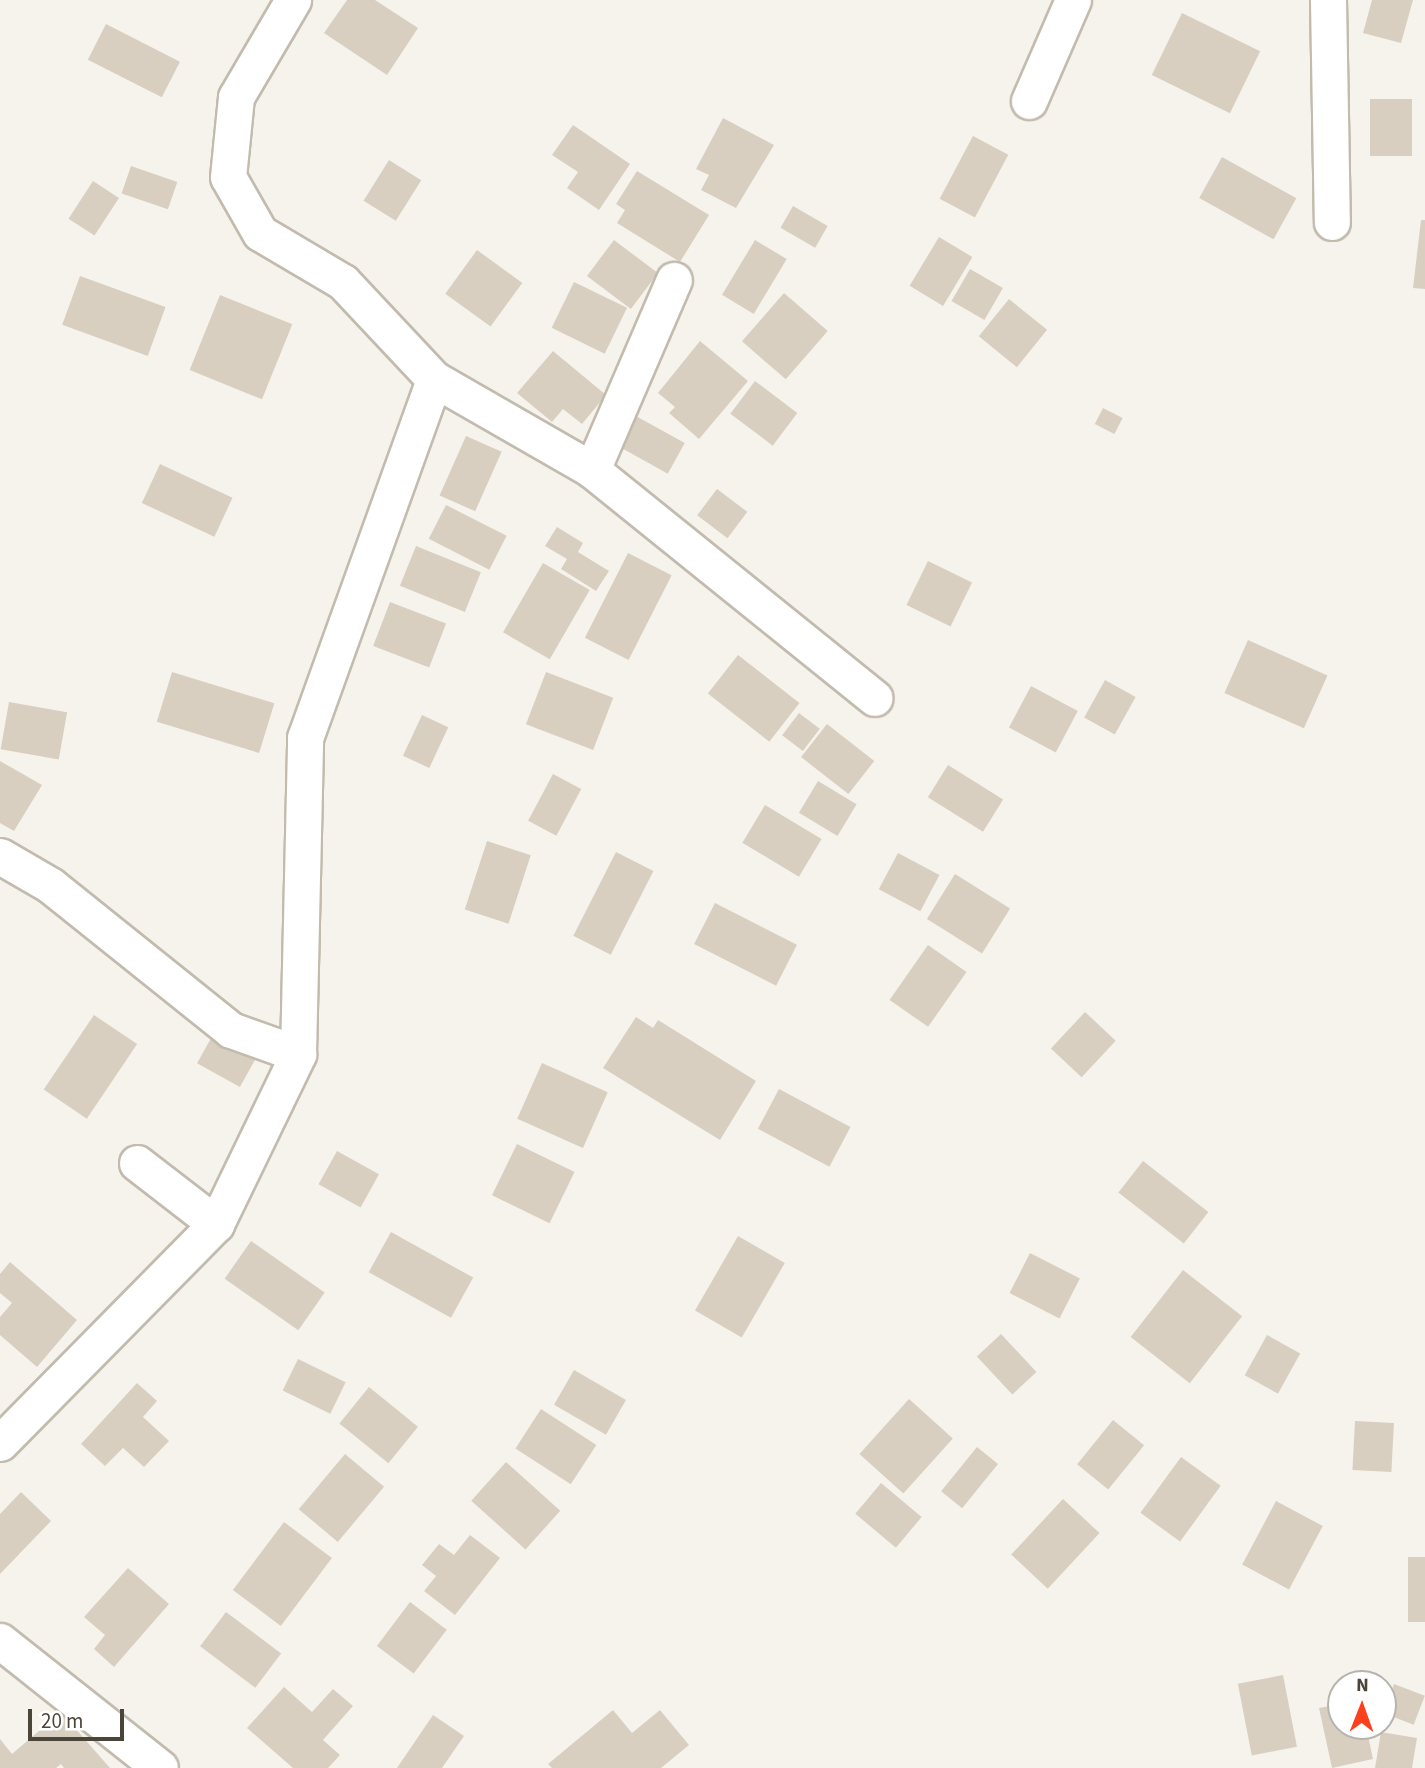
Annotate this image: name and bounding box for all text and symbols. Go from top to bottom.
north arrow [1327,1670,1397,1740]
text: N [1356,1672,1369,1699]
scale bar [32,1694,128,1738]
text: 20 m [41,1706,83,1736]

